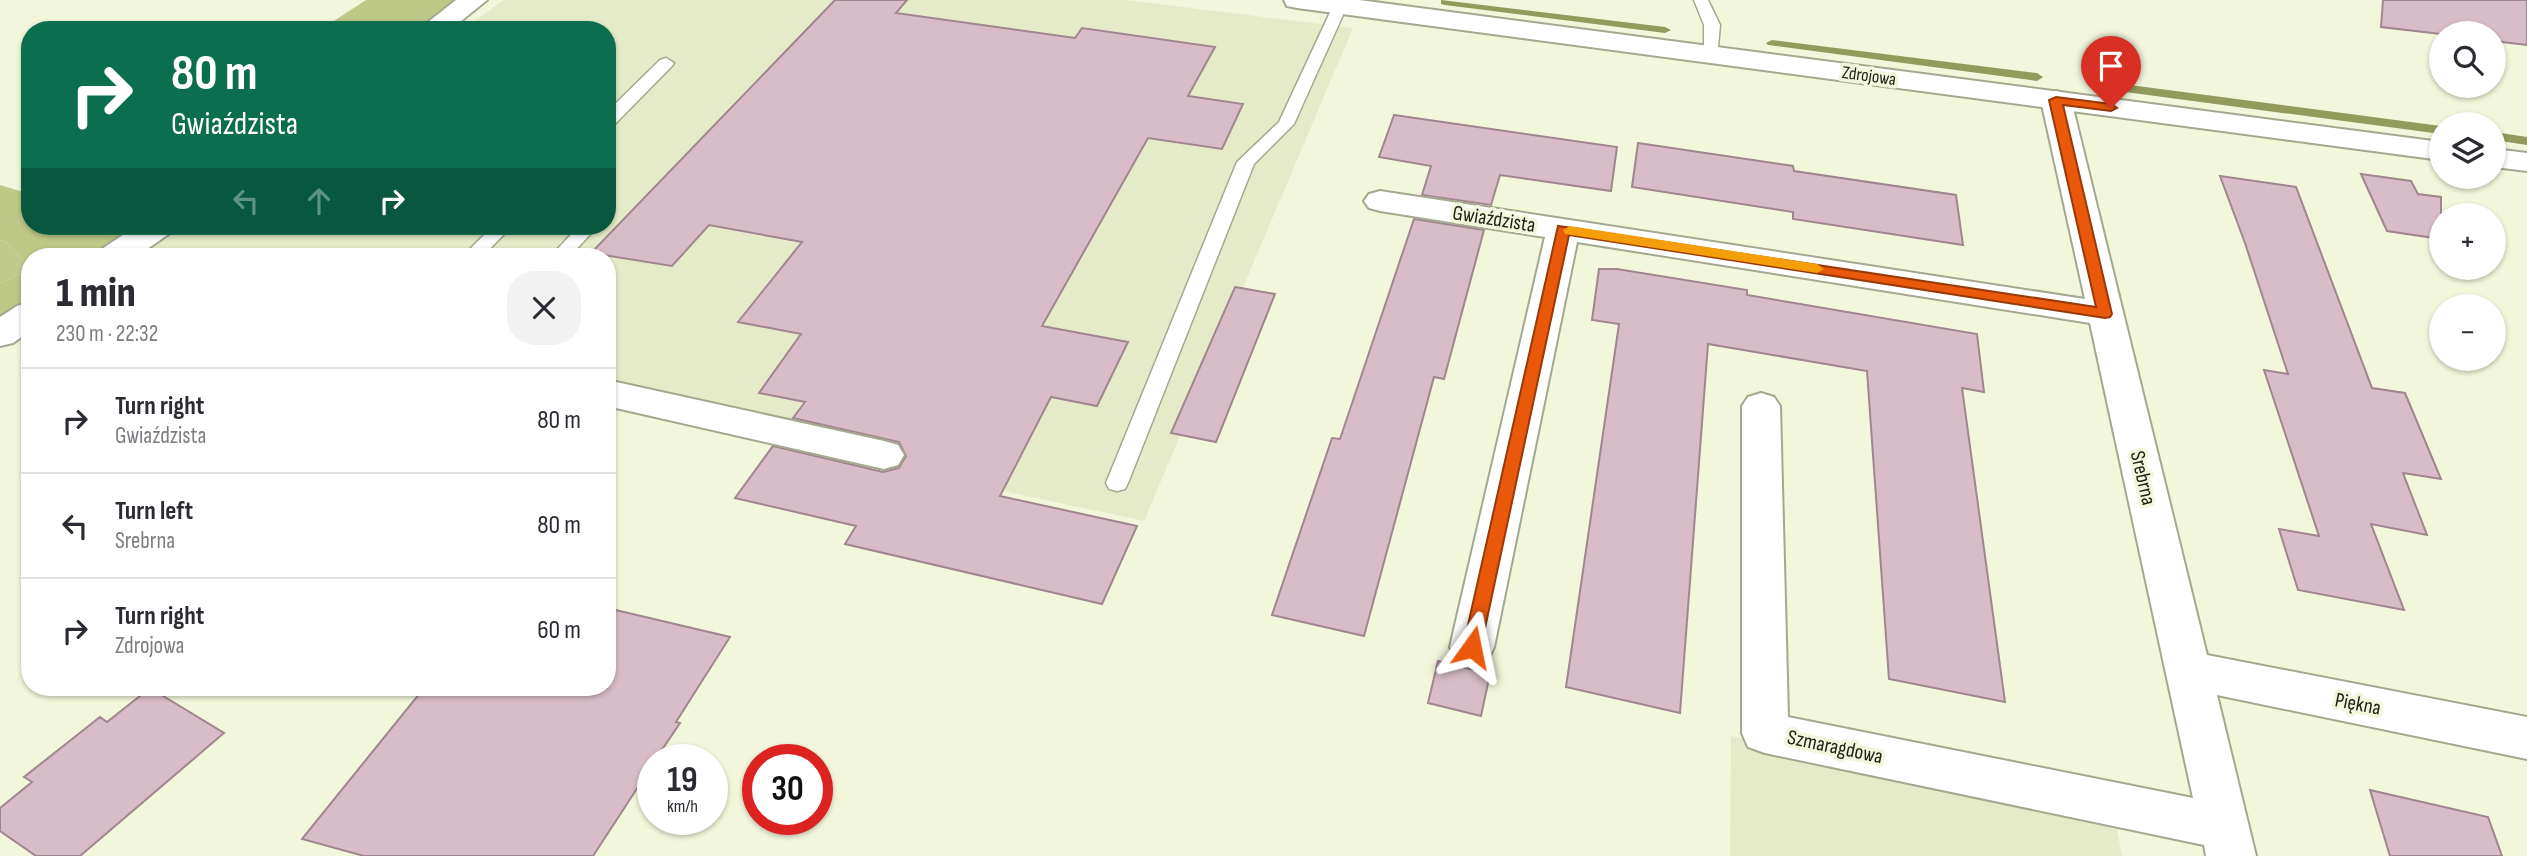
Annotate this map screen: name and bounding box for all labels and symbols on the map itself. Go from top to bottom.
pin [2081,36,2141,108]
street label: Zdrojowa [1841,62,1897,90]
street label: Gwiaździsta [1451,200,1537,238]
street label: Srebrna [2125,448,2161,508]
position arrow [1435,610,1509,684]
street label: Piękna [2333,687,2383,721]
street label: Szmaragdowa [1785,725,1885,769]
speed limit sign: 30 [742,744,833,835]

